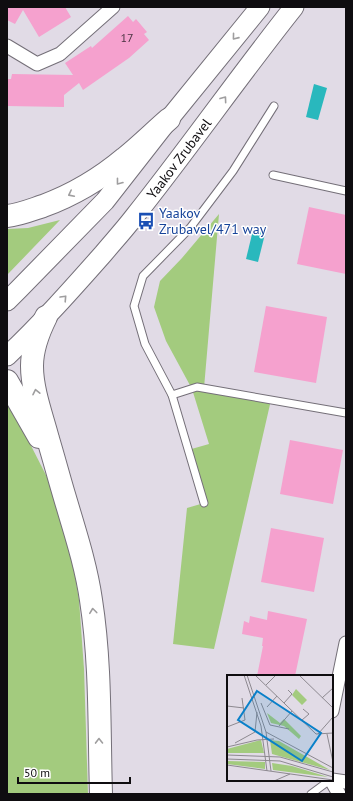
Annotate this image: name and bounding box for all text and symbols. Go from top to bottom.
house number: 17 [120,30,134,45]
one-way arrow [233,33,240,40]
one-way arrow [219,96,226,103]
street label: Yaakov Zrubavel [143,115,215,202]
one-way arrow [117,178,124,185]
one-way arrow [68,189,76,197]
place label: Yaakov Zrubavel/471 way [159,204,267,238]
bus stop icon: Yaakov Zrubavel/471 way [136,211,156,231]
one-way arrow [59,295,66,303]
one-way arrow [32,389,40,395]
one-way arrow [88,608,97,614]
inset map [227,675,333,781]
one-way arrow [95,738,103,744]
scale bar [18,759,130,785]
text: 50 m [24,765,50,780]

